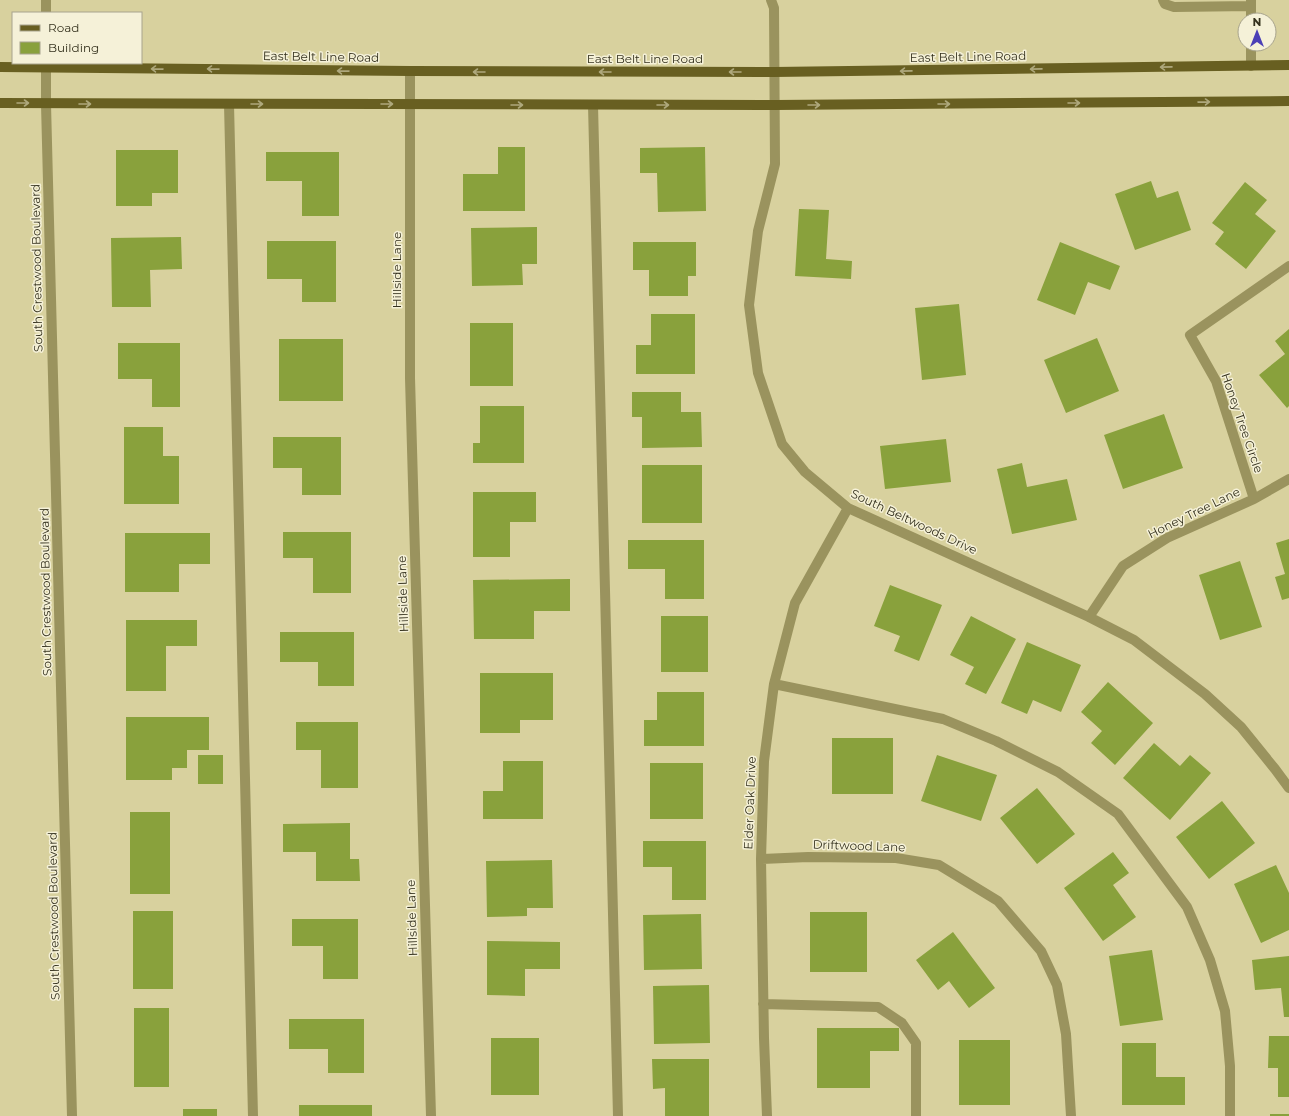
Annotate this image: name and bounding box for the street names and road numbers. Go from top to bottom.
street label: East Belt Line Road [263,48,379,65]
street label: East Belt Line Road [910,48,1026,65]
street label: East Belt Line Road [587,51,703,66]
street label: South Crestwood Boulevard [28,184,45,352]
street label: Hillside Lane [389,232,404,308]
street label: Honey Tree Circle [1218,371,1267,475]
street label: Honey Tree Lane [1145,484,1242,541]
street label: South Beltwoods Drive [849,486,980,557]
street label: South Crestwood Boulevard [37,508,54,676]
street label: Hillside Lane [394,555,411,633]
street label: Elder Oak Drive [740,756,759,850]
street label: South Crestwood Boulevard [45,832,62,1000]
street label: Driftwood Lane [812,836,906,855]
street label: Hillside Lane [403,879,420,957]

